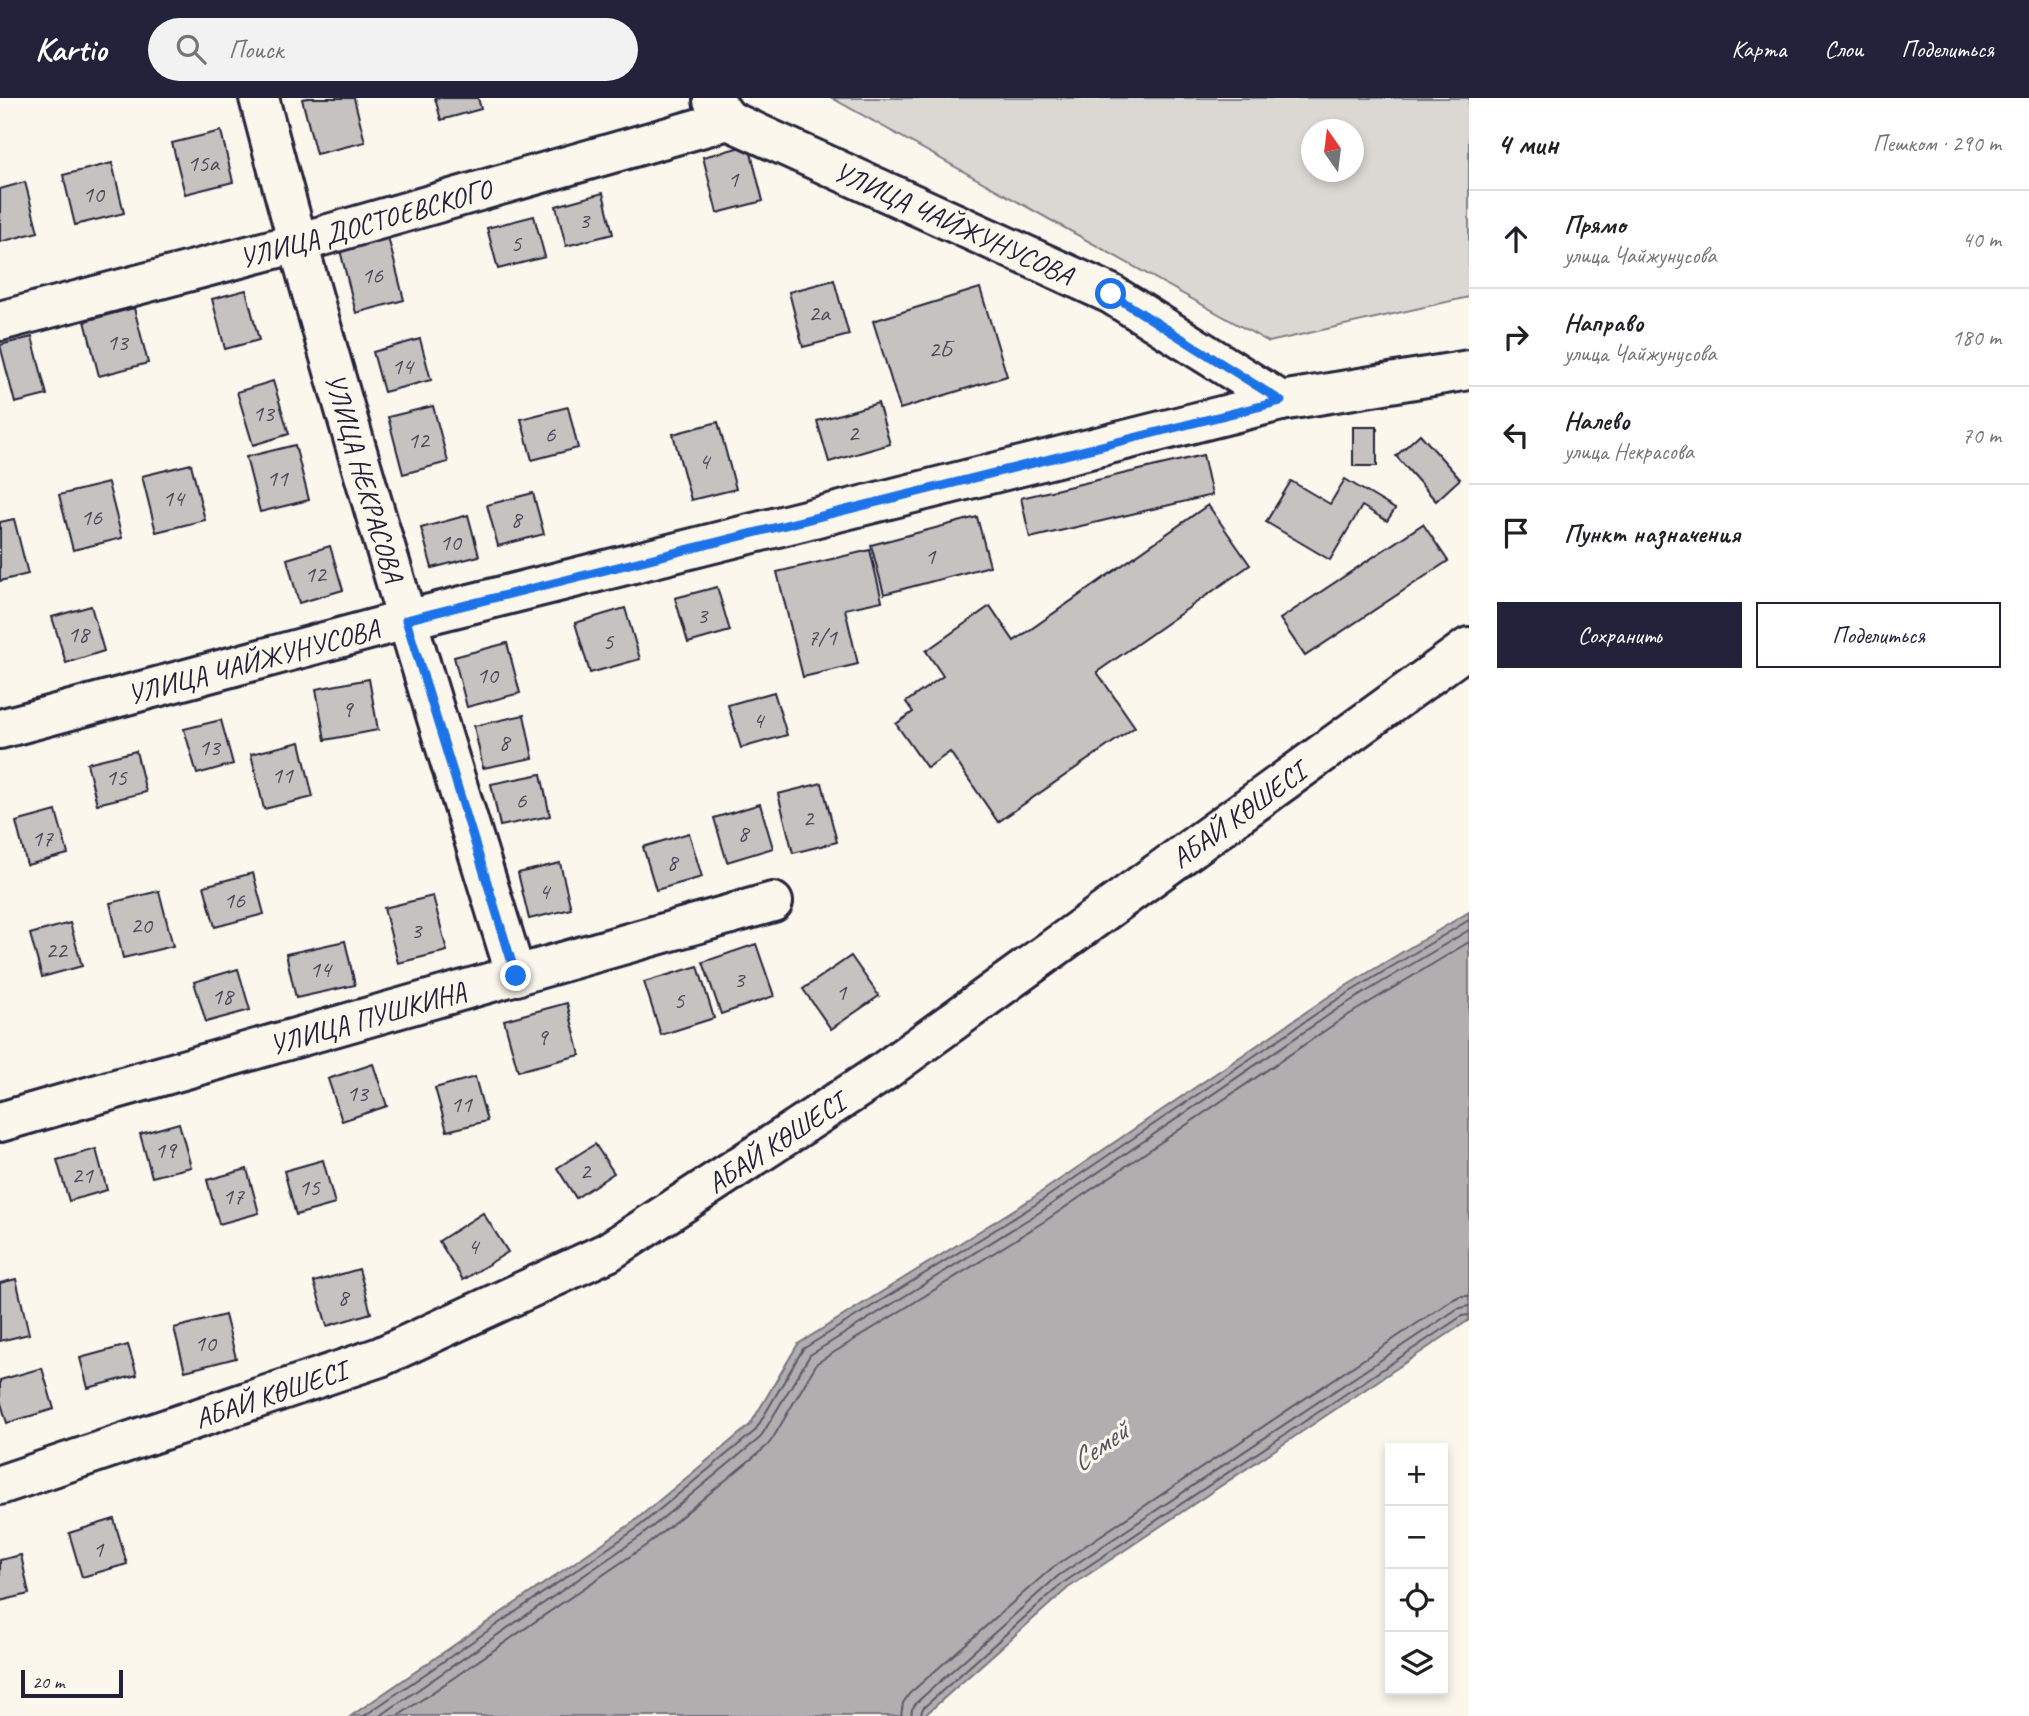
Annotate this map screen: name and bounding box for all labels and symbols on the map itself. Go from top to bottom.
north arrow [1301,119,1364,182]
house number: 15а [187,148,221,178]
street label: УЛИЦА ЧАЙЖУНУСОВА [828,153,1081,293]
house number: 1 [728,164,740,194]
street label: УЛИЦА ДОСТОЕВСКОГО [236,171,498,275]
house number: 10 [82,179,106,209]
house number: 3 [579,205,592,235]
house number: 5 [511,228,523,258]
house number: 16 [361,260,384,290]
route start [1095,278,1126,309]
house number: 2а [808,298,831,328]
house number: 13 [106,327,130,357]
house number: 2Б [928,334,955,364]
house number: 14 [391,351,415,381]
street label: УЛИЦА НЕКРАСОВА [317,369,412,588]
house number: 13 [252,398,276,428]
house number: 2 [848,418,861,448]
house number: 6 [545,419,557,449]
house number: 12 [407,425,431,455]
house number: 4 [699,446,712,476]
house number: 11 [266,463,289,493]
house number: 14 [162,483,186,513]
house number: 16 [80,502,103,532]
house number: 8 [511,504,524,534]
house number: 10 [439,527,463,557]
house number: 1 [925,541,937,571]
house number: 12 [304,559,328,589]
house number: 3 [697,600,710,630]
street label: УЛИЦА ЧАЙЖУНУСОВА [123,611,385,712]
house number: 18 [67,619,91,649]
house number: 7/1 [807,622,838,652]
house number: 5 [603,626,615,656]
house number: 10 [476,660,500,690]
house number: 9 [342,694,355,724]
house number: 4 [753,705,766,735]
house number: 8 [499,727,512,757]
house number: 13 [198,732,222,762]
street label: АБАЙ КӨШЕСІ [1164,751,1317,875]
house number: 11 [271,760,294,790]
house number: 15 [105,762,128,792]
house number: 6 [516,785,528,815]
house number: 2 [803,803,816,833]
house number: 8 [738,818,751,848]
house number: 17 [31,823,54,853]
house number: 8 [667,847,680,877]
house number: 4 [539,876,552,906]
house number: 16 [223,885,246,915]
house number: 20 [130,910,154,940]
house number: 3 [411,915,424,945]
house number: 22 [45,935,69,965]
house number: 14 [309,954,333,984]
route end [500,960,531,991]
house number: 3 [734,964,747,994]
street label: УЛИЦА ПУШКИНА [265,973,471,1062]
house number: 1 [836,977,848,1007]
house number: 18 [211,981,235,1011]
house number: 5 [674,985,686,1015]
house number: 9 [537,1022,550,1052]
house number: 13 [346,1078,370,1108]
street label: АБАЙ КӨШЕСІ [700,1082,856,1201]
house number: 11 [450,1089,473,1119]
house number: 19 [154,1135,178,1165]
house number: 2 [580,1156,593,1186]
house number: 21 [71,1160,94,1190]
house number: 15 [298,1172,321,1202]
house number: 17 [222,1181,245,1211]
house number: 4 [468,1231,481,1261]
house number: 8 [338,1282,351,1312]
house number: 10 [194,1328,218,1358]
street label: АБАЙ КӨШЕСІ [190,1351,356,1436]
water label: Семей [1063,1409,1140,1480]
house number: 1 [93,1534,105,1564]
scale bar [21,1667,122,1699]

